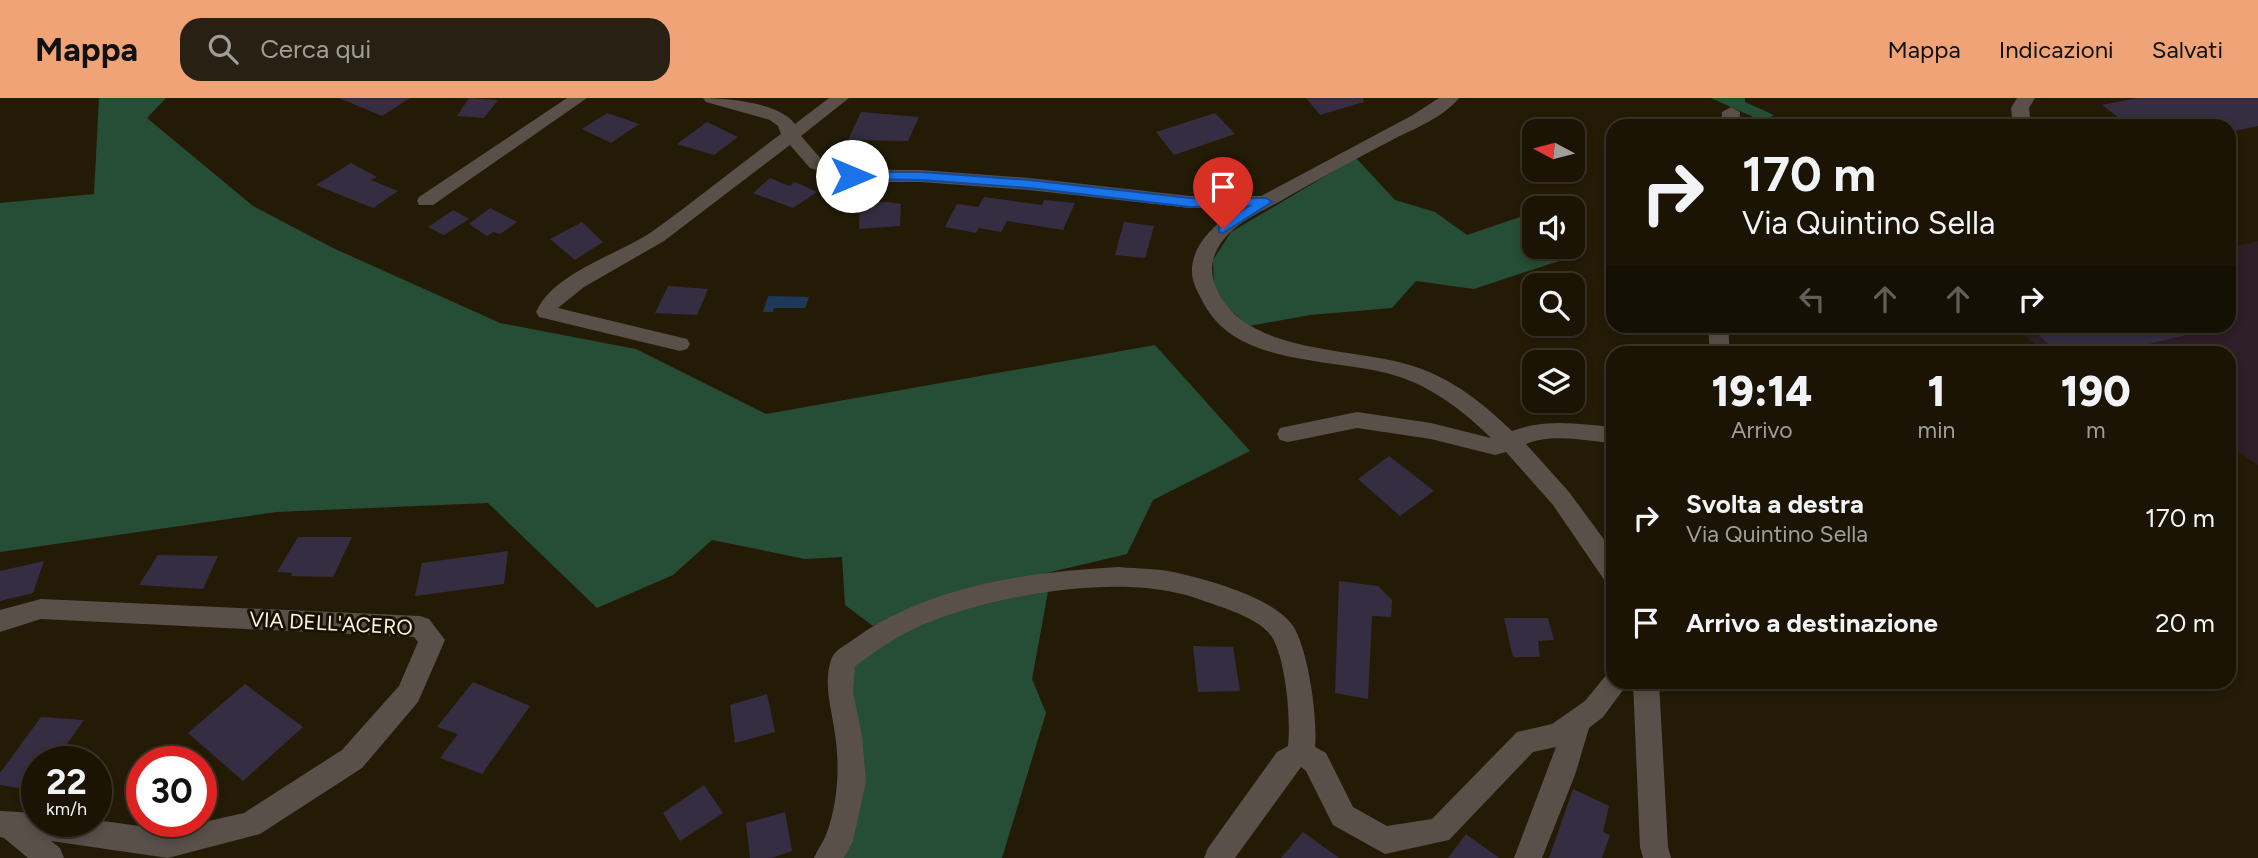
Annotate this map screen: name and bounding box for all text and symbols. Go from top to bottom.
search box [180,18,670,81]
text: Mappa [35,30,138,69]
icon: search [204,30,242,68]
text: Cerca qui [260,33,371,65]
text: Mappa [1888,35,1961,64]
text: Indicazioni [1999,35,2114,64]
text: Salvati [2152,35,2223,64]
north arrow [1522,119,1586,182]
map controls [1522,119,1585,413]
position arrow [815,139,889,213]
text: 170 m [1742,144,1876,203]
icon: right [1627,147,1718,238]
pin [1193,157,1253,229]
icon: arrive [1204,168,1242,206]
button: sound [1522,196,1585,259]
text: Via Quintino Sella [1742,204,1995,242]
button: search [1522,273,1585,336]
icon: left [1793,280,1831,318]
icon: ahead [1866,280,1904,318]
icon: ahead [1939,280,1977,318]
icon: right [2012,280,2050,318]
button: layers [1522,350,1585,413]
text: 19:14 [1711,366,1812,417]
text: 1 [1928,366,1945,417]
text: 190 [2061,366,2131,417]
text: Arrivo [1731,416,1793,444]
text: min [1918,416,1955,444]
text: m [2086,416,2105,444]
text: Svolta a destra [1686,488,1864,520]
icon: right [1627,499,1665,537]
text: 170 m [2145,502,2215,534]
text: Via Quintino Sella [1686,520,1868,548]
icon: arrive [1627,604,1665,642]
street label: VIA DELL'ACERO [249,606,413,640]
text: Arrivo a destinazione [1686,607,1938,639]
text: 20 m [2155,607,2215,639]
speed limit sign: 30 [126,746,217,837]
text: 22 [46,761,87,803]
text: km/h [46,798,87,820]

